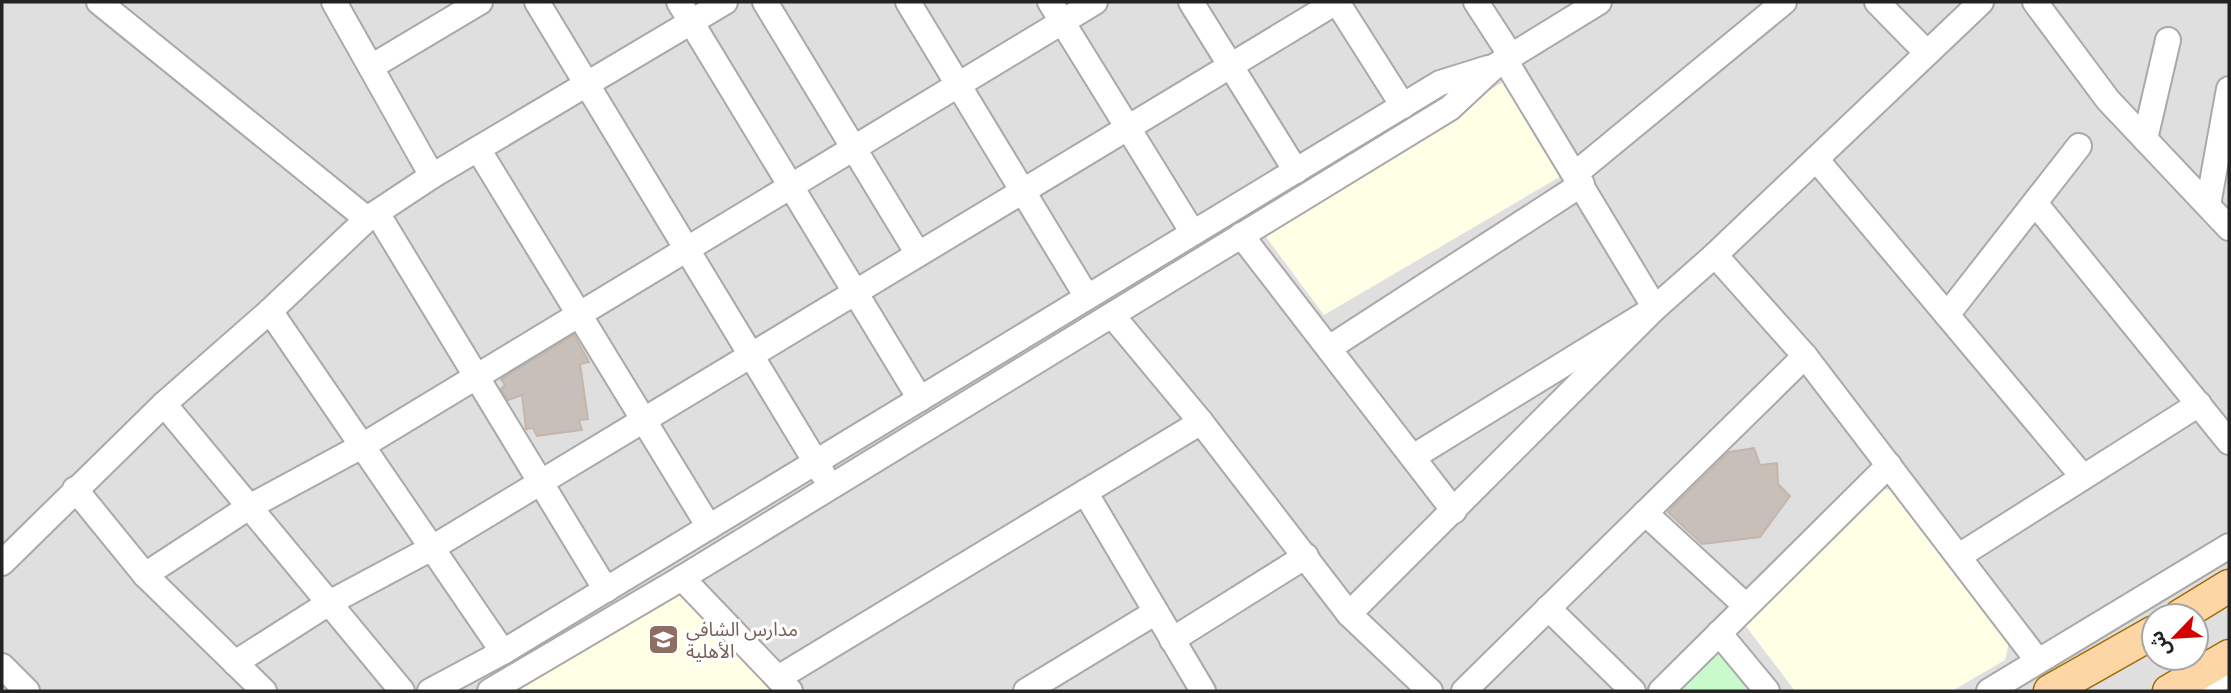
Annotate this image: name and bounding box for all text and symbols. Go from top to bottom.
north arrow [2140,602,2210,672]
place label: مدارس الشافي الأهلية [686,616,798,664]
school or university icon: مدارس الشافي الأهلية [646,623,680,657]
text: ش [2142,627,2177,661]

